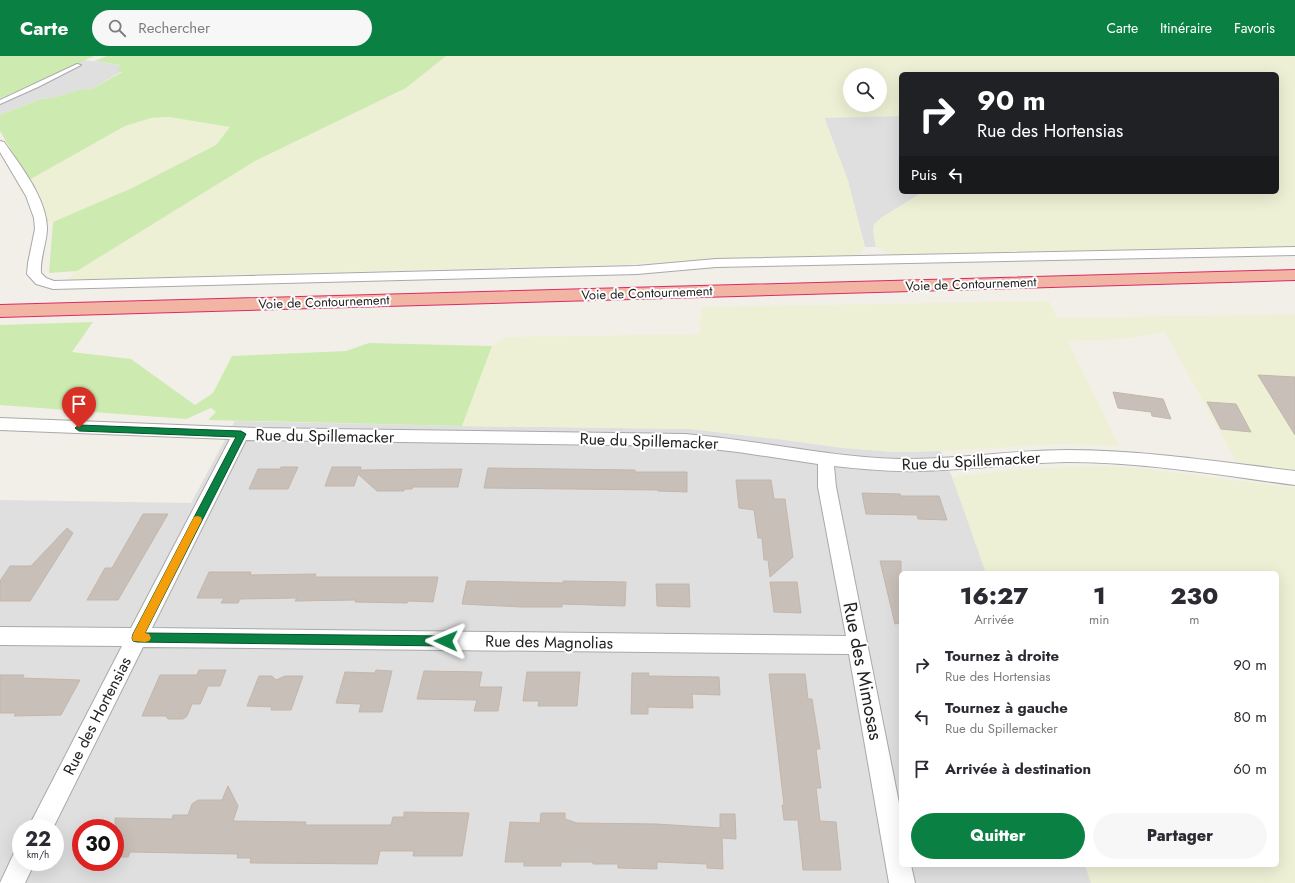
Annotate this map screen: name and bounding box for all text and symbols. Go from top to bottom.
search box [92,10,372,46]
text: Carte [20,15,68,42]
icon: search [106,17,128,39]
text: Rechercher [138,17,210,39]
text: Carte [1106,18,1138,38]
text: Itinéraire [1160,18,1212,38]
text: Favoris [1234,18,1275,38]
map controls [843,68,887,112]
button: search [843,68,887,112]
text: 90 m [977,80,1046,121]
icon: right [911,88,963,140]
text: Rue des Hortensias [977,118,1123,144]
text: Puis [911,164,937,186]
icon: left [945,164,967,186]
street label: Voie de Contournement [905,272,1038,296]
street label: Voie de Contournement [581,281,714,305]
street label: Voie de Contournement [258,290,391,314]
pin [62,387,96,428]
icon: arrive [68,393,90,415]
street label: Rue du Spillemacker [255,423,395,449]
street label: Rue du Spillemacker [579,427,719,455]
street label: Rue du Spillemacker [901,446,1041,476]
text: 16:27 [960,578,1028,613]
text: 1 [1093,578,1106,613]
text: 230 [1170,578,1218,613]
street label: Rue des Mimosas [836,600,890,743]
text: Arrivée [974,610,1014,629]
text: min [1089,610,1109,629]
text: m [1189,610,1199,629]
position arrow [425,620,467,662]
street label: Rue des Magnolias [485,629,613,655]
text: Tournez à droite [945,645,1059,667]
street label: Rue des Hortensias [57,653,137,779]
icon: right [911,654,933,676]
text: 90 m [1233,654,1267,676]
text: Rue des Hortensias [945,667,1051,686]
text: Tournez à gauche [945,697,1068,719]
icon: left [911,706,933,728]
text: 80 m [1234,706,1267,728]
text: Rue du Spillemacker [945,719,1058,738]
icon: arrive [911,758,933,780]
text: Arrivée à destination [945,758,1091,780]
text: 60 m [1233,758,1267,780]
button: Quitter [911,813,1085,859]
button: Partager [1093,813,1267,859]
speed limit sign: 30 [72,819,124,871]
text: 22 [25,825,51,854]
text: km/h [27,847,49,862]

